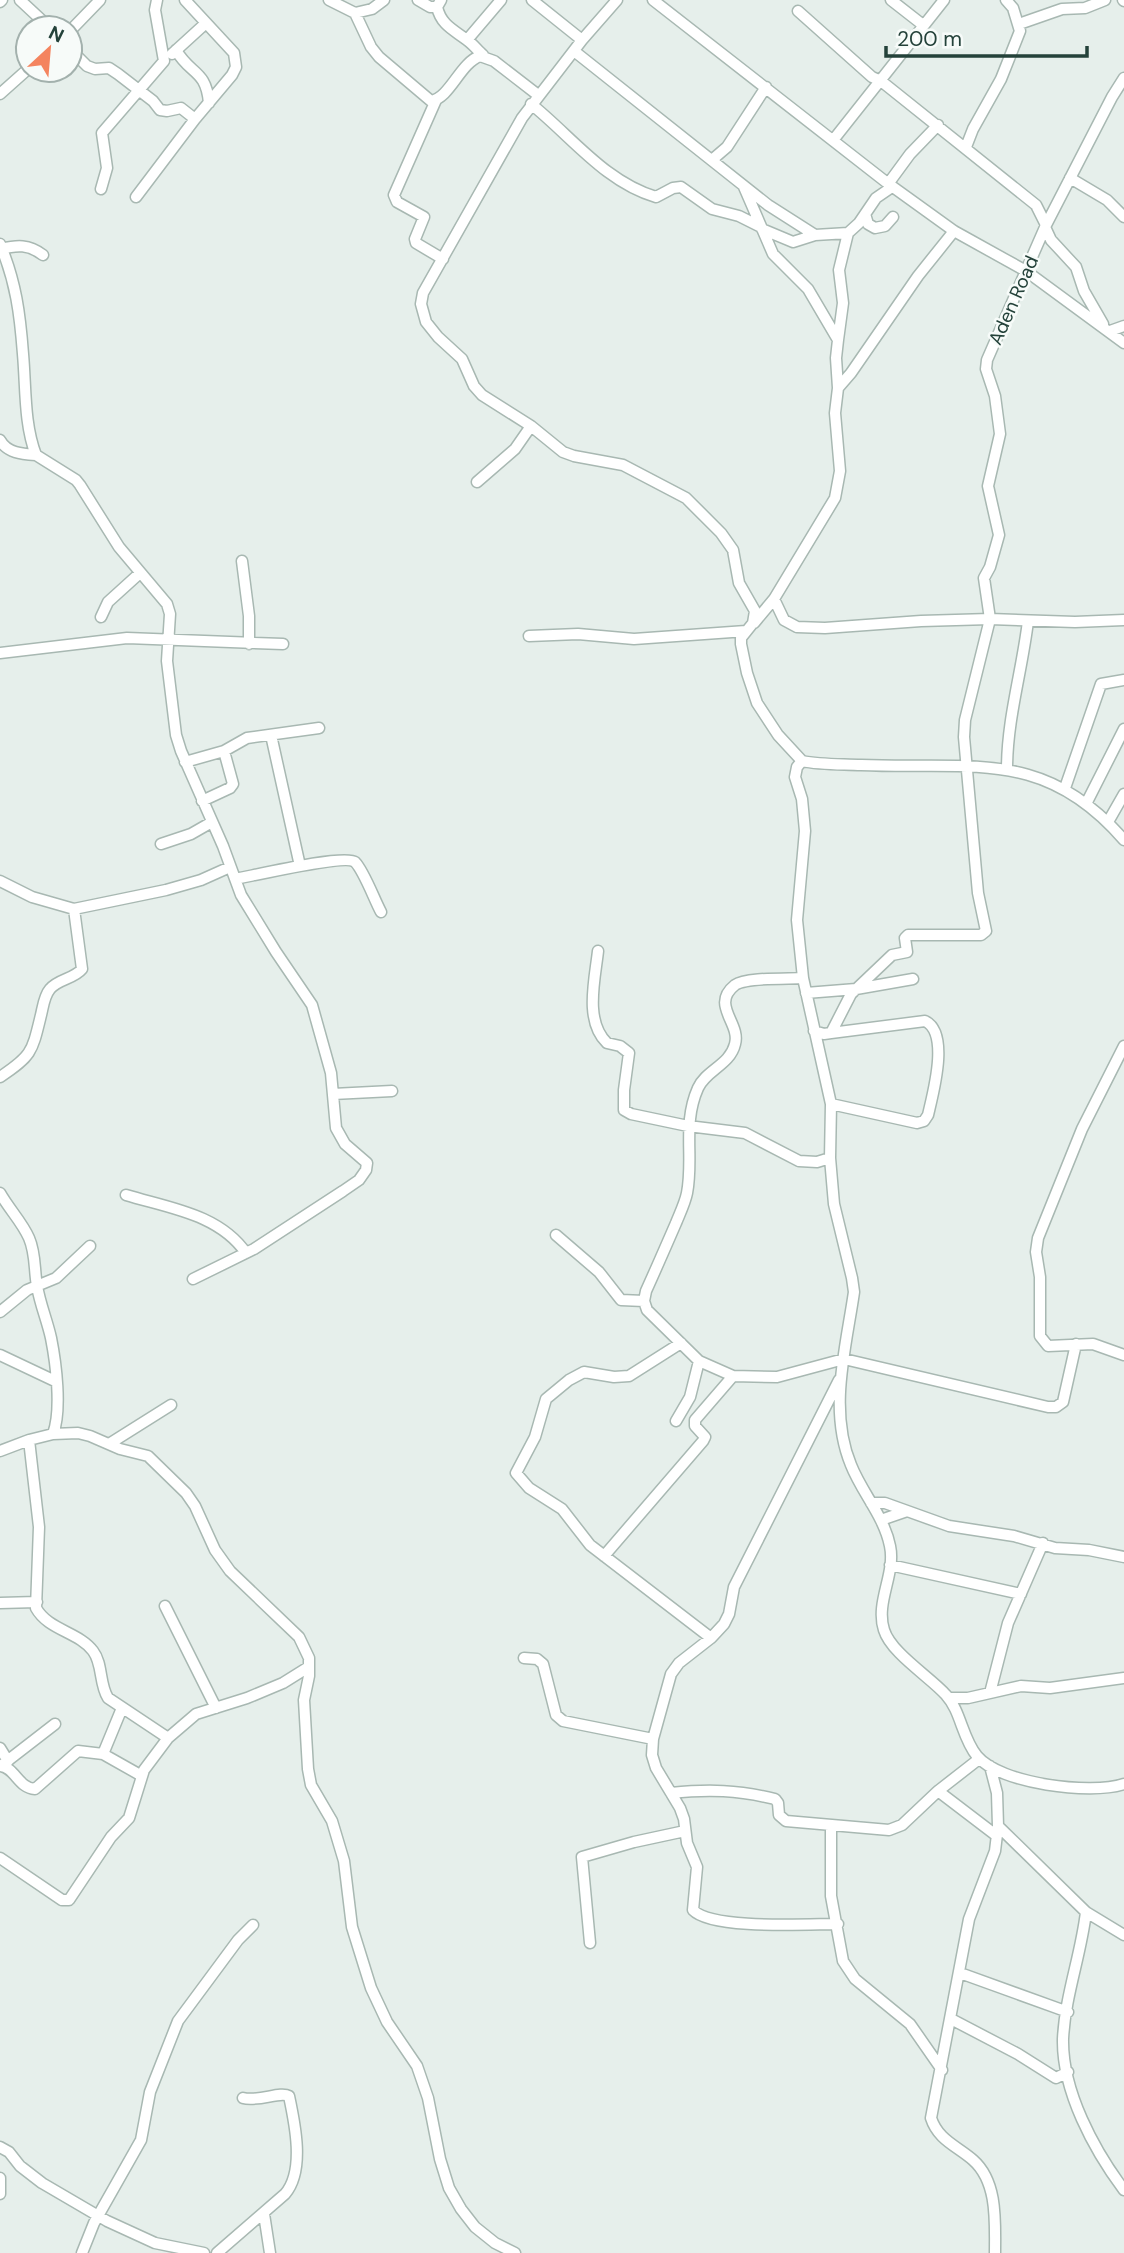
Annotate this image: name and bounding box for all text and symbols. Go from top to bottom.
north arrow [14,14,84,84]
scale bar [886,14,1087,58]
text: N [45,20,68,48]
text: 200 m [897,25,962,53]
street label: Aden Road [983,252,1044,349]

